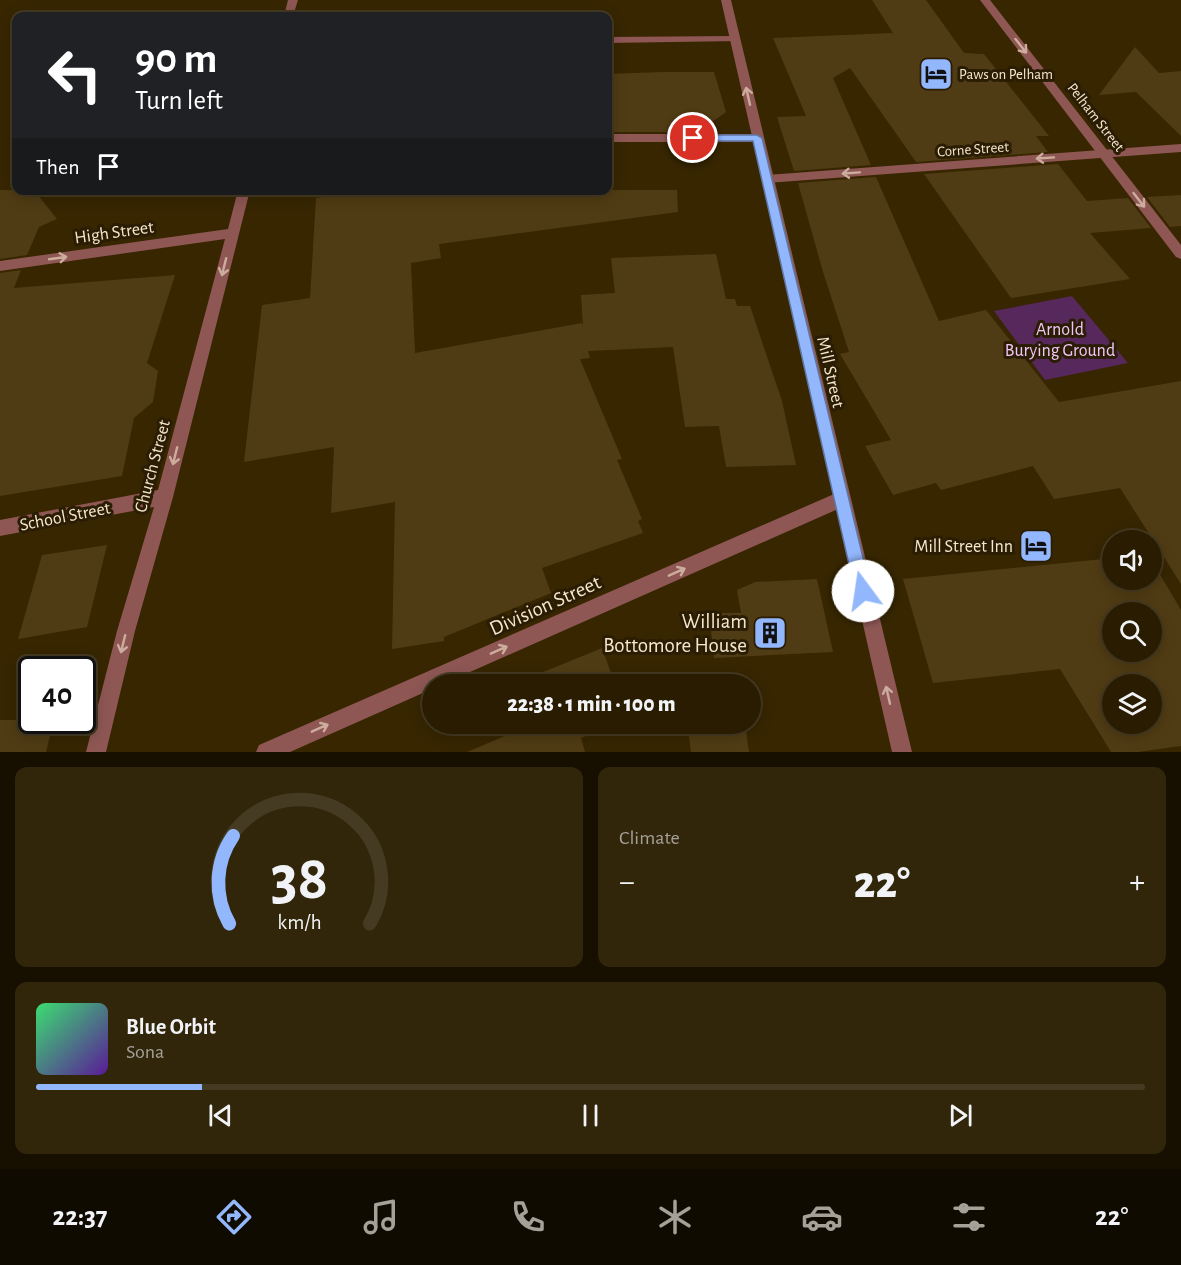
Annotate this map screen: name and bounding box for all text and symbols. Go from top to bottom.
icon: left [36,36,114,114]
text: 90 m [135,38,217,80]
one-way arrow [1014,38,1027,54]
hotel icon: Paws on Pelham [918,56,954,92]
place label: Paws on Pelham [959,67,1053,82]
street label: Pelham Street [1064,80,1127,154]
text: Turn left [135,87,223,114]
one-way arrow [741,87,753,106]
pin [667,112,718,163]
icon: arrive [676,121,709,154]
street label: Corne Street [937,139,1010,159]
icon: arrive [92,150,125,183]
one-way arrow [1036,153,1055,164]
text: Then [36,156,80,178]
one-way arrow [841,168,861,179]
one-way arrow [1132,192,1145,208]
street label: High Street [73,218,155,247]
one-way arrow [48,253,67,264]
one-way arrow [218,257,229,276]
park label: Arnold Burying Ground [1005,321,1115,360]
street label: Mill Street [813,335,847,410]
street label: Church Street [132,418,174,515]
one-way arrow [169,446,181,465]
street label: School Street [18,499,112,535]
hotel icon: Mill Street Inn [1018,528,1054,564]
map controls [1102,530,1162,734]
button: sound [1102,530,1162,590]
place label: Mill Street Inn [914,538,1013,556]
position arrow [831,559,895,623]
one-way arrow [668,565,686,576]
street label: Division Street [486,571,604,639]
button: search [1102,602,1162,662]
place label: William Bottomore House [603,611,747,656]
building icon: William Bottomore House [752,615,788,651]
one-way arrow [116,634,128,653]
one-way arrow [489,644,507,655]
speed limit sign: 40 [18,656,96,734]
button: layers [1102,674,1162,734]
one-way arrow [882,686,893,705]
text: 22:38 · 1 min · 100 m [507,693,676,715]
one-way arrow [311,722,329,733]
text: Climate [619,828,680,848]
text: 38 [270,848,328,910]
text: 22° [854,861,910,906]
text: − [619,866,635,899]
text: + [1129,866,1145,899]
text: km/h [277,912,321,933]
text: Blue Orbit [126,1016,216,1038]
text: Sona [126,1042,164,1062]
icon: previous [204,1099,237,1132]
icon: pause [574,1099,607,1132]
icon: next [944,1099,977,1132]
icon: directions [213,1196,255,1238]
icon: music [360,1196,402,1238]
icon: phone [507,1196,549,1238]
icon: climate [654,1196,696,1238]
icon: car [801,1196,843,1238]
icon: filters [948,1196,990,1238]
text: 22:37 [53,1203,107,1230]
text: 22° [1095,1203,1128,1230]

